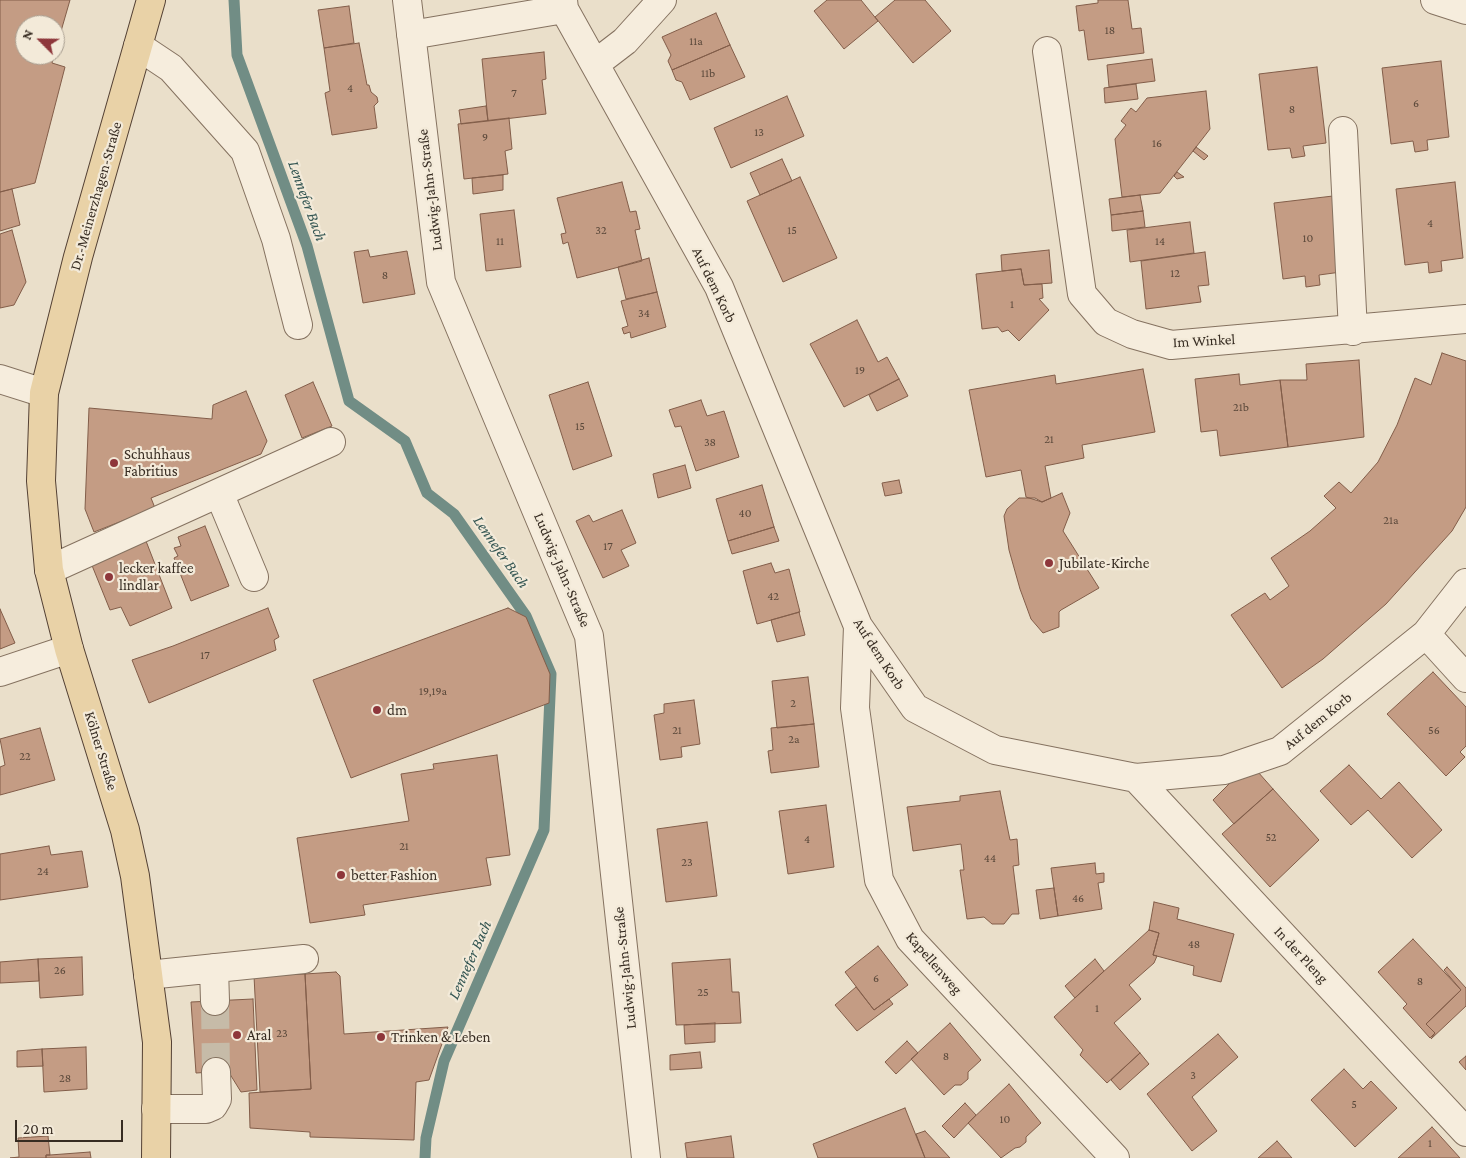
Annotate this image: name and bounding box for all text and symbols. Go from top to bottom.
north arrow [15,15,65,65]
house number: 18 [1105,23,1115,37]
text: N [18,27,36,42]
house number: 11a [689,34,703,48]
house number: 11b [701,66,715,80]
house number: 4 [347,81,353,95]
house number: 7 [511,86,517,100]
house number: 6 [1413,96,1419,110]
house number: 8 [1289,102,1295,116]
street label: Dr.-Meinerzhagen-Straße [66,120,126,272]
house number: 13 [754,125,764,139]
street label: Ludwig-Jahn-Straße [414,128,446,252]
house number: 9 [482,130,488,144]
house number: 16 [1152,136,1162,150]
water label: Lennefer Bach [284,158,330,244]
house number: 4 [1427,216,1433,230]
house number: 32 [595,223,607,237]
house number: 15 [787,223,797,237]
house number: 10 [1303,231,1313,245]
house number: 11 [496,234,504,248]
house number: 14 [1155,234,1165,248]
street label: Auf dem Korb [688,244,740,326]
house number: 12 [1170,266,1180,280]
house number: 8 [382,268,388,282]
house number: 1 [1010,297,1014,311]
house number: 34 [638,306,650,320]
street label: Im Winkel [1172,330,1236,352]
house number: 19 [855,363,865,377]
house number: 21b [1233,400,1249,414]
house number: 15 [575,419,585,433]
house number: 21 [1044,432,1054,446]
house number: 38 [704,435,716,449]
place label: Schuhhaus Fabritius [124,445,190,480]
marker: Schuhhaus Fabritius [108,457,120,469]
house number: 40 [739,506,751,520]
street label: Ludwig-Jahn-Straße [530,510,594,630]
water label: Lennefer Bach [469,512,533,592]
house number: 21a [1383,513,1399,527]
house number: 17 [603,539,613,553]
place label: Jubilate-Kirche [1059,554,1149,572]
marker: Jubilate-Kirche [1043,557,1055,569]
place label: lecker kaffee lindlar [119,559,194,594]
marker: lecker kaffee lindlar [103,571,115,583]
house number: 42 [767,589,779,603]
street label: Auf dem Korb [849,615,909,693]
house number: 17 [200,648,210,662]
house number: 19,19a [419,684,447,698]
street label: Auf dem Korb [1281,688,1355,754]
house number: 2 [790,696,796,710]
place label: dm [387,701,407,719]
marker: dm [371,704,383,716]
street label: Kölner Straße [80,709,122,793]
house number: 21 [672,723,682,737]
house number: 56 [1428,723,1440,737]
house number: 2a [788,732,800,746]
house number: 22 [19,749,31,763]
house number: 52 [1265,830,1277,844]
house number: 4 [804,832,810,846]
house number: 21 [399,839,409,853]
house number: 44 [984,851,996,865]
house number: 23 [681,855,693,869]
house number: 24 [37,864,49,878]
place label: better Fashion [351,866,437,884]
marker: better Fashion [335,869,347,881]
house number: 46 [1072,891,1084,905]
street label: Ludwig-Jahn-Straße [610,906,640,1030]
water label: Lennefer Bach [444,918,496,1002]
street label: In der Pleng [1270,923,1332,987]
street label: Kapellenweg [902,928,966,998]
house number: 48 [1188,937,1200,951]
house number: 26 [54,963,66,977]
house number: 6 [873,971,879,985]
house number: 8 [1417,974,1423,988]
house number: 25 [697,985,709,999]
house number: 1 [1095,1001,1099,1015]
place label: Aral [247,1026,271,1044]
house number: 23 [276,1026,288,1040]
place label: Trinken & Leben [391,1028,491,1046]
marker: Aral [231,1029,243,1041]
marker: Trinken & Leben [375,1031,387,1043]
house number: 8 [943,1049,949,1063]
house number: 3 [1190,1068,1196,1082]
house number: 28 [59,1071,71,1085]
house number: 5 [1351,1097,1357,1111]
scale bar [18,1110,125,1142]
house number: 10 [1000,1112,1010,1126]
text: 20 m [23,1121,54,1137]
house number: 1 [1428,1136,1432,1150]

